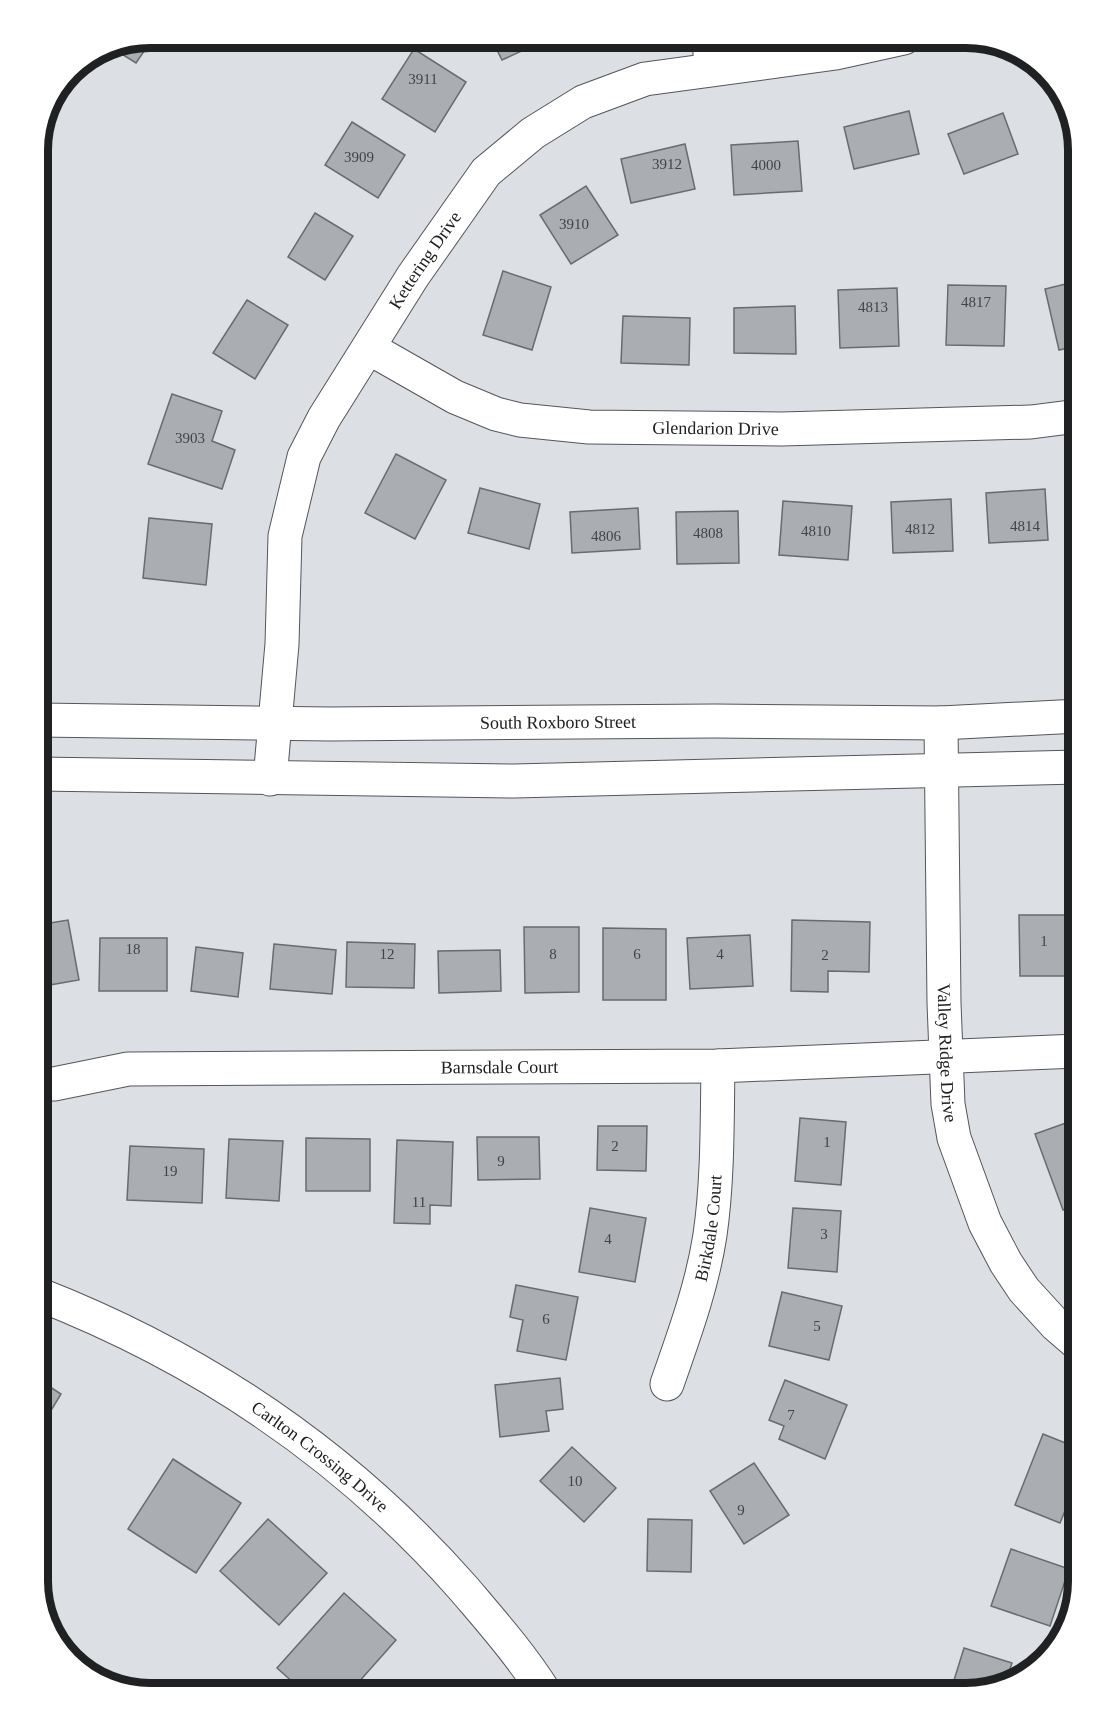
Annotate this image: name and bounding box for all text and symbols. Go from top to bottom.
house number: 3911 [408,71,438,87]
house number: 3909 [344,149,374,165]
house number: 3912 [652,156,682,172]
house number: 4000 [751,157,781,173]
street label: Kettering Drive [385,208,465,313]
house number: 3910 [559,216,589,232]
house number: 4817 [961,294,992,310]
house number: 4813 [858,299,888,315]
street label: Glendarion Drive [652,418,779,439]
house number: 3903 [175,430,205,446]
house number: 4814 [1010,518,1041,534]
house number: 4812 [905,521,935,537]
house number: 4810 [801,523,831,539]
house number: 4808 [693,525,723,541]
house number: 4806 [591,528,622,544]
street label: South Roxboro Street [480,712,636,733]
house number: 1 [1040,933,1048,949]
house number: 18 [126,941,141,957]
house number: 12 [380,946,395,962]
house number: 8 [549,946,557,962]
house number: 6 [633,946,641,962]
house number: 4 [716,946,724,962]
house number: 2 [821,947,829,963]
street label: Valley Ridge Drive [934,983,961,1124]
street label: Barnsdale Court [441,1057,558,1077]
house number: 1 [823,1134,831,1150]
house number: 2 [611,1138,619,1154]
house number: 9 [497,1153,505,1169]
house number: 19 [163,1163,178,1179]
street label: Birkdale Court [691,1174,726,1284]
house number: 11 [412,1194,426,1210]
house number: 3 [820,1226,828,1242]
house number: 4 [604,1231,612,1247]
house number: 6 [542,1311,550,1327]
house number: 5 [813,1318,821,1334]
street label: Carlton Crossing Drive [248,1397,392,1516]
house number: 7 [787,1407,795,1423]
house number: 10 [568,1473,583,1489]
house number: 9 [737,1502,745,1518]

